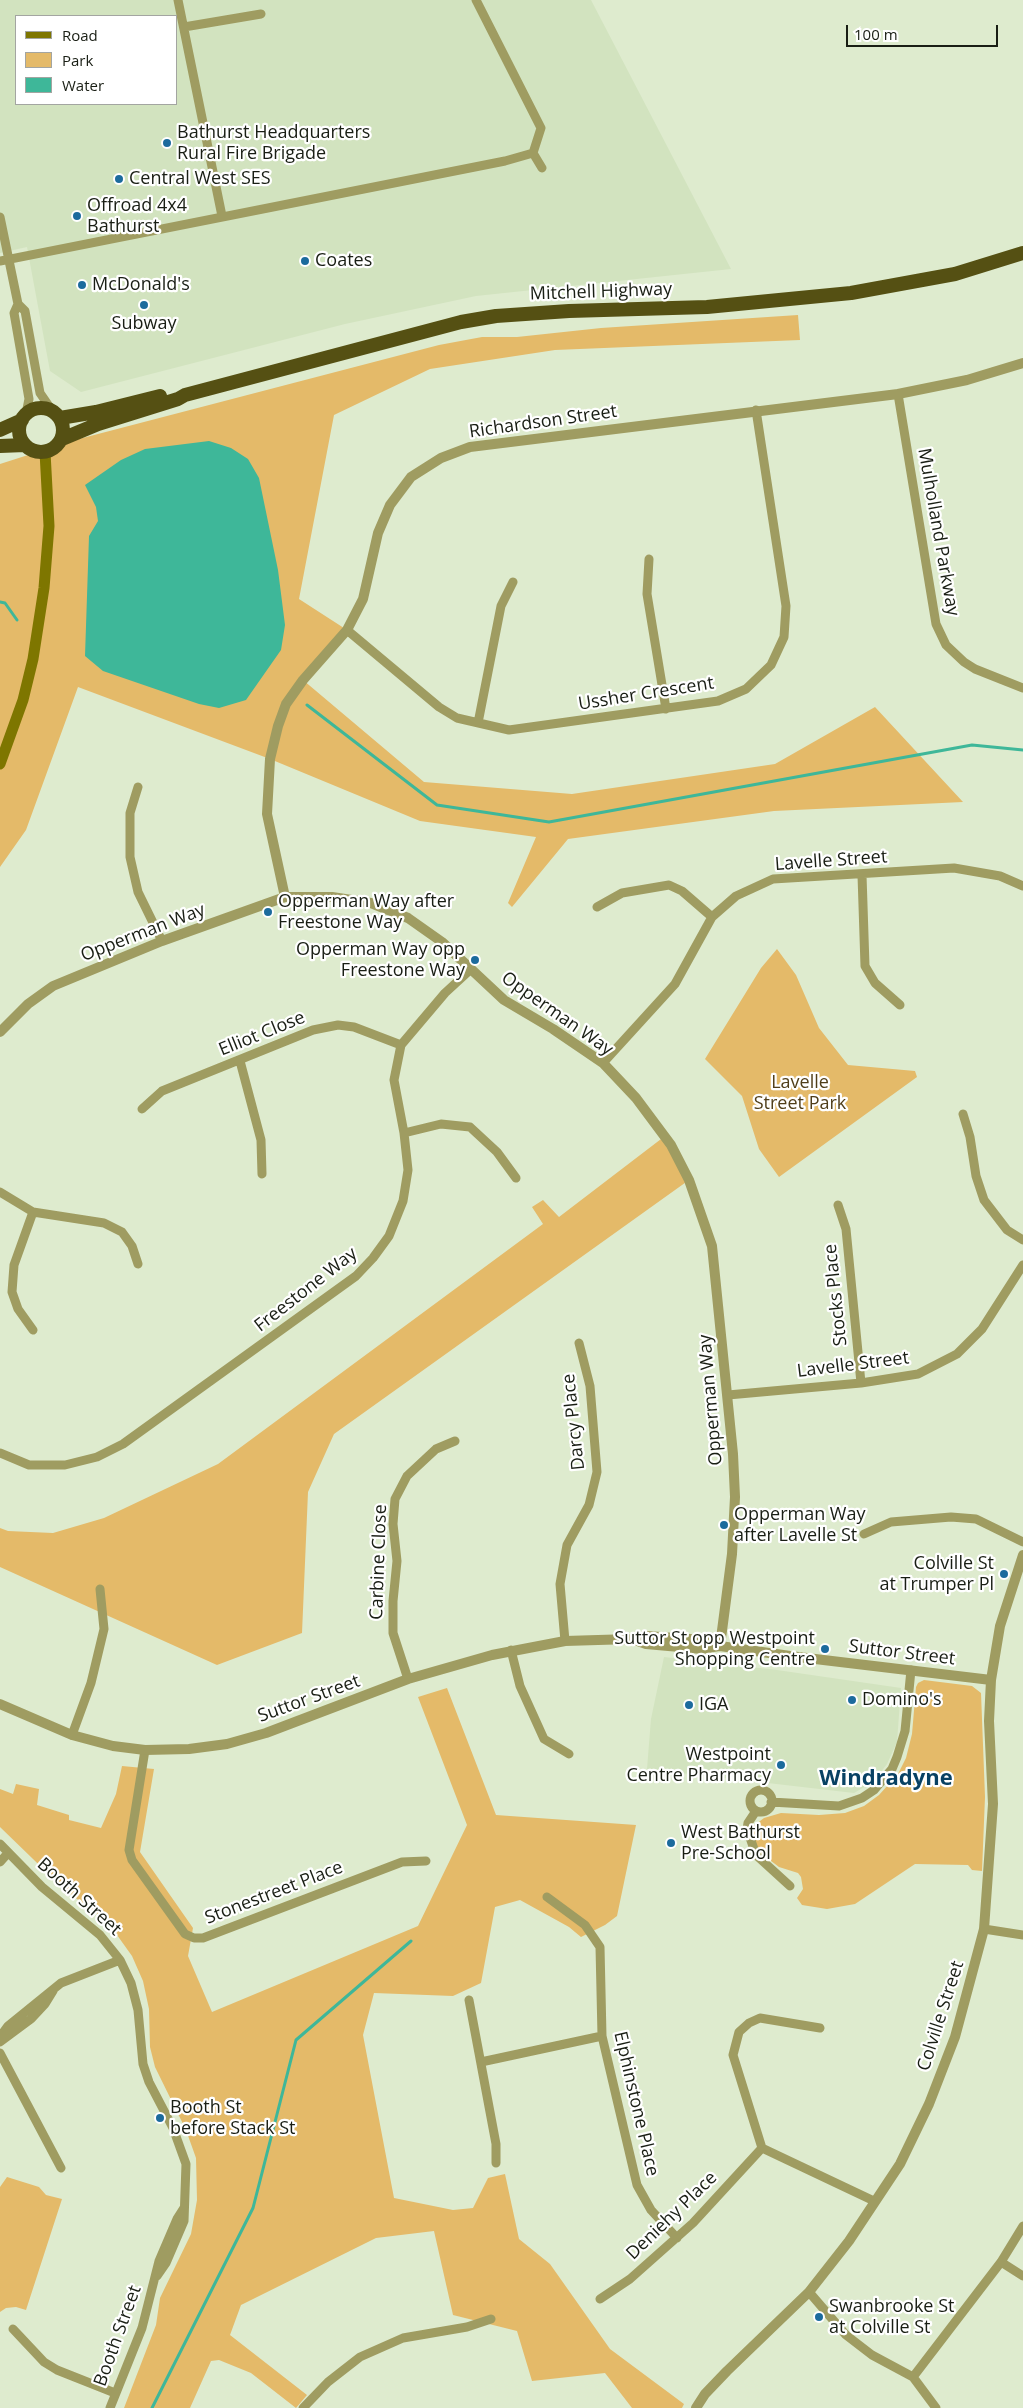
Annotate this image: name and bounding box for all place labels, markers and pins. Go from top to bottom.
place label: Bathurst Headquarters Rural Fire Brigade [177,122,370,164]
marker: Bathurst Headquarters Rural Fire Brigade [161,137,173,149]
place label: Central West SES [129,168,271,190]
marker: Central West SES [113,173,125,185]
place label: Offroad 4x4 Bathurst [87,195,187,238]
marker: Offroad 4x4 Bathurst [71,210,83,222]
place label: Coates [315,250,372,272]
marker: Coates [299,255,311,267]
place label: McDonald's [92,274,190,296]
marker: McDonald's [76,279,88,291]
marker: Subway [138,299,150,311]
place label: Subway [112,313,176,335]
place label: Opperman Way after Freestone Way [278,891,454,934]
marker: Opperman Way after Freestone Way [262,906,274,918]
place label: Opperman Way opp Freestone Way [296,939,465,982]
marker: Opperman Way opp Freestone Way [469,954,481,966]
place label: Opperman Way after Lavelle St [734,1504,866,1546]
marker: Opperman Way after Lavelle St [718,1519,730,1531]
place label: Colville St at Trumper Pl [879,1553,994,1596]
marker: Colville St at Trumper Pl [998,1568,1010,1580]
place label: Suttor St opp Westpoint Shopping Centre [614,1628,815,1670]
marker: Suttor St opp Westpoint Shopping Centre [819,1643,831,1655]
place label: Domino's [862,1689,941,1711]
place label: IGA [699,1694,728,1716]
marker: Domino's [846,1694,858,1706]
marker: IGA [683,1699,695,1711]
place label: Westpoint Centre Pharmacy [626,1744,771,1786]
marker: Westpoint Centre Pharmacy [775,1759,787,1771]
place label: West Bathurst Pre-School [681,1822,800,1865]
marker: West Bathurst Pre-School [665,1837,677,1849]
place label: Booth St before Stack St [170,2097,295,2140]
marker: Booth St before Stack St [154,2112,166,2124]
place label: Swanbrooke St at Colville St [829,2296,954,2338]
marker: Swanbrooke St at Colville St [813,2311,825,2323]

